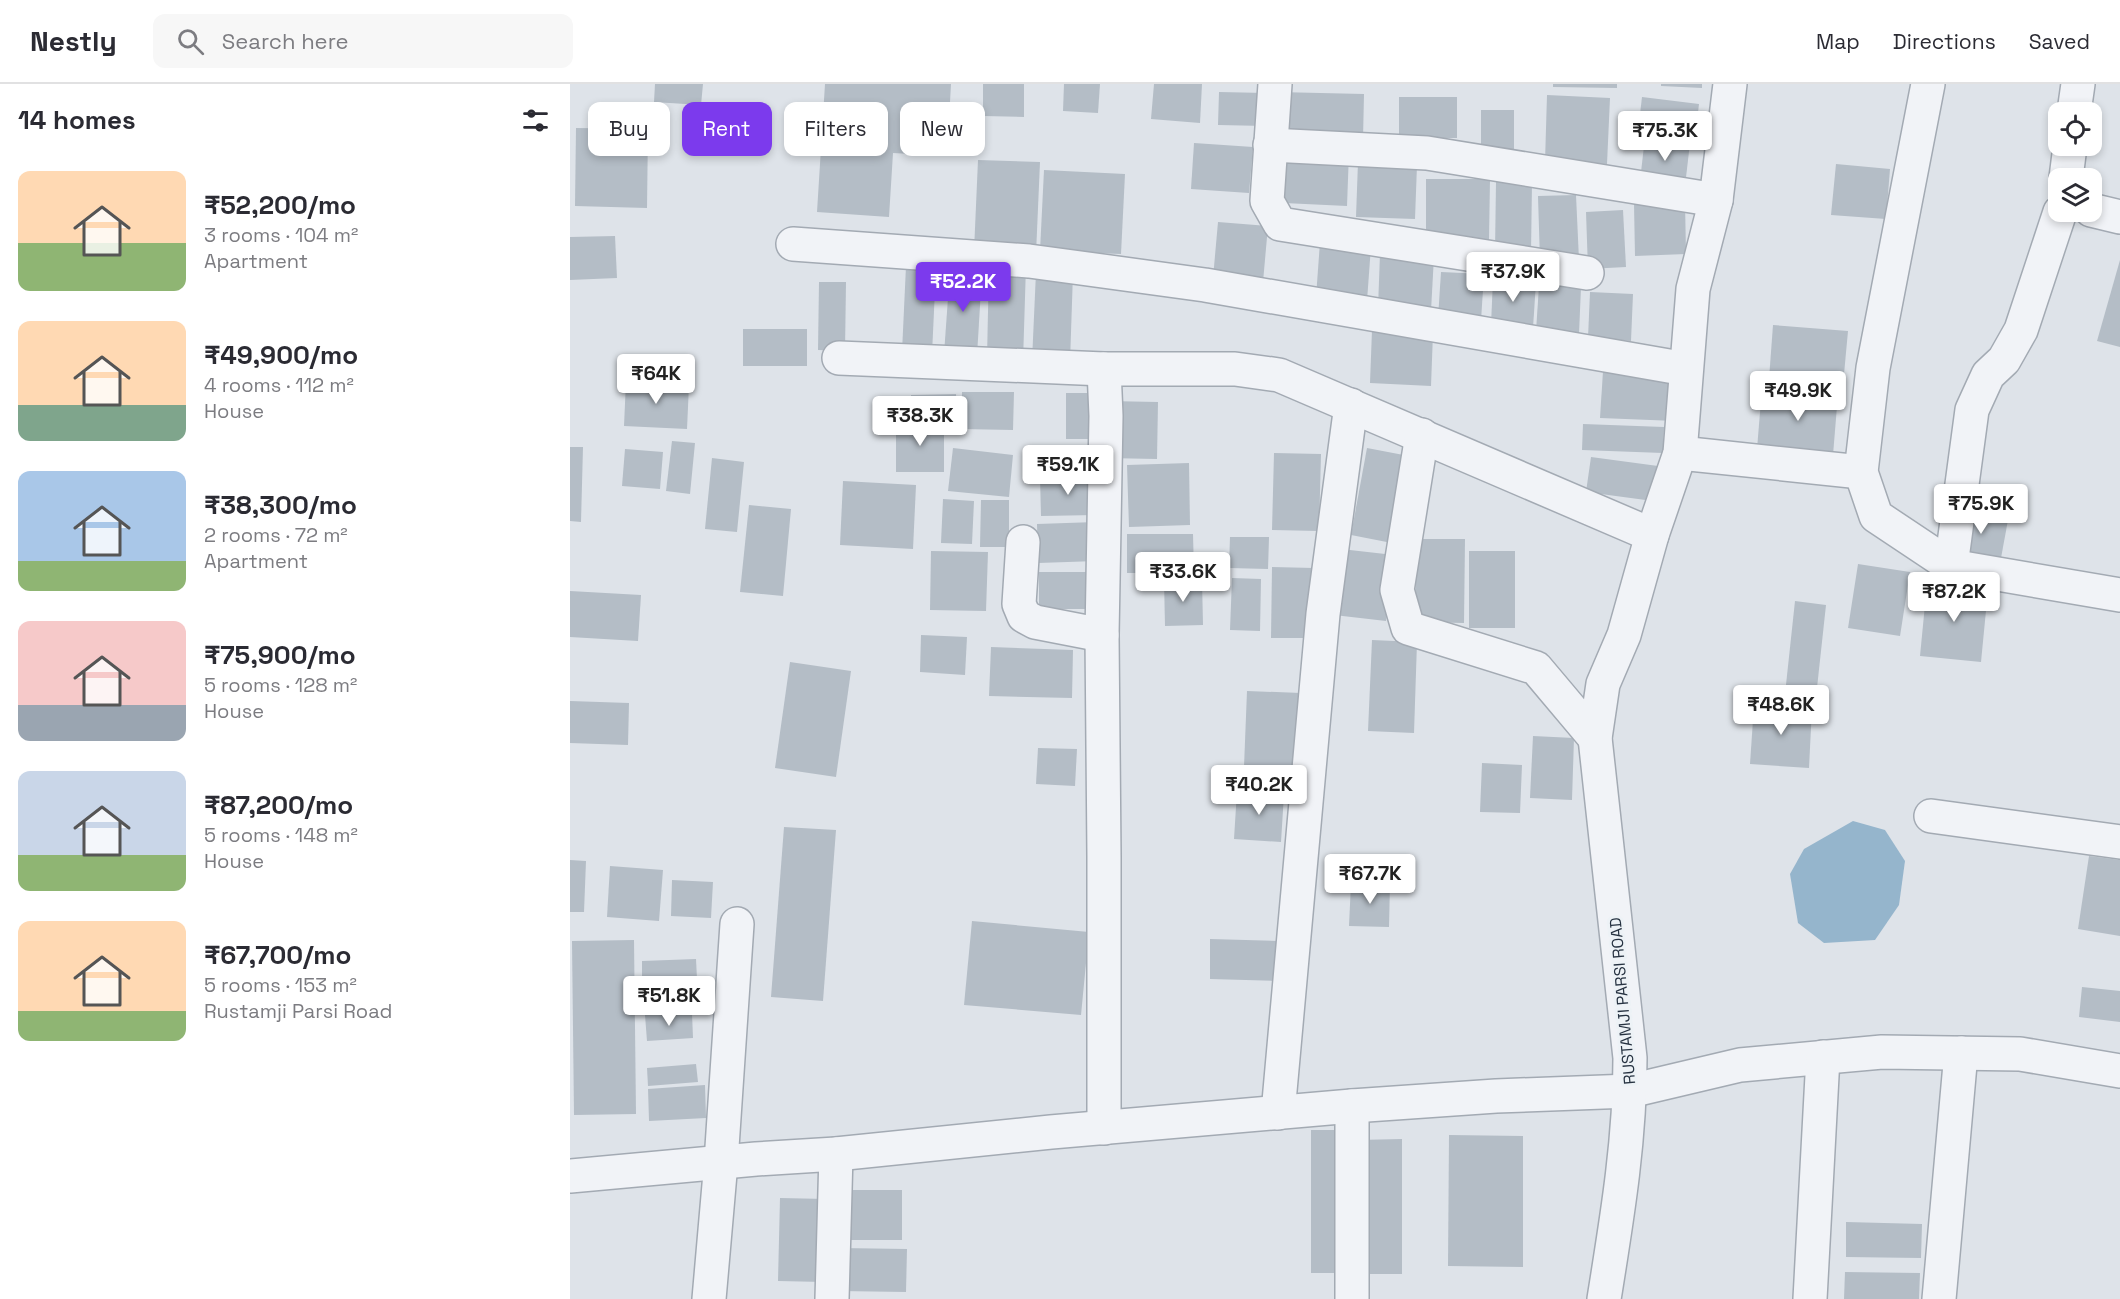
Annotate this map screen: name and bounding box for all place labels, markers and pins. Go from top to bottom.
pin: ₹75.3K [1616,111,1714,162]
pin: ₹37.9K [1464,252,1562,303]
pin: ₹52.2K [914,262,1012,313]
pin: ₹64K [620,354,692,405]
pin: ₹49.9K [1749,371,1847,422]
pin: ₹38.3K [871,396,969,447]
pin: ₹59.1K [1019,445,1117,496]
pin: ₹75.9K [1932,484,2030,535]
pin: ₹33.6K [1134,552,1232,603]
pin: ₹87.2K [1905,572,2003,623]
pin: ₹48.6K [1732,685,1830,736]
pin: ₹40.2K [1210,765,1308,816]
pin: ₹67.7K [1321,854,1419,905]
pin: ₹51.8K [620,976,718,1027]

